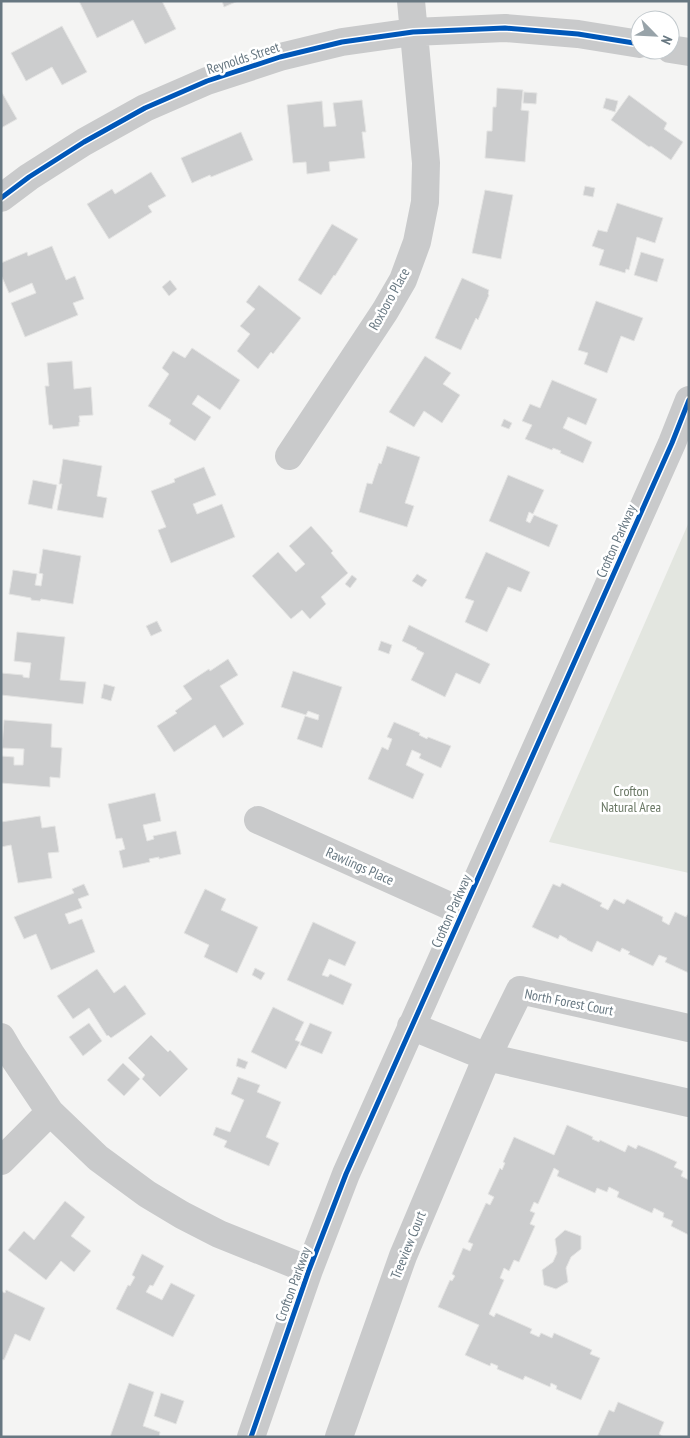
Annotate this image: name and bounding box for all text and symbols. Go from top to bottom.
north arrow [630,10,680,60]
text: N [657,33,677,47]
street label: Reynolds Street [204,38,282,78]
street label: Roxboro Place [365,265,414,333]
street label: Crofton Parkway [592,501,640,580]
park label: Crofton Natural Area [601,782,661,816]
street label: Rawlings Place [323,843,397,889]
street label: Crofton Parkway [427,871,475,950]
street label: North Forest Court [523,985,615,1019]
street label: Treeview Court [386,1208,430,1281]
street label: Crofton Parkway [271,1243,315,1324]

